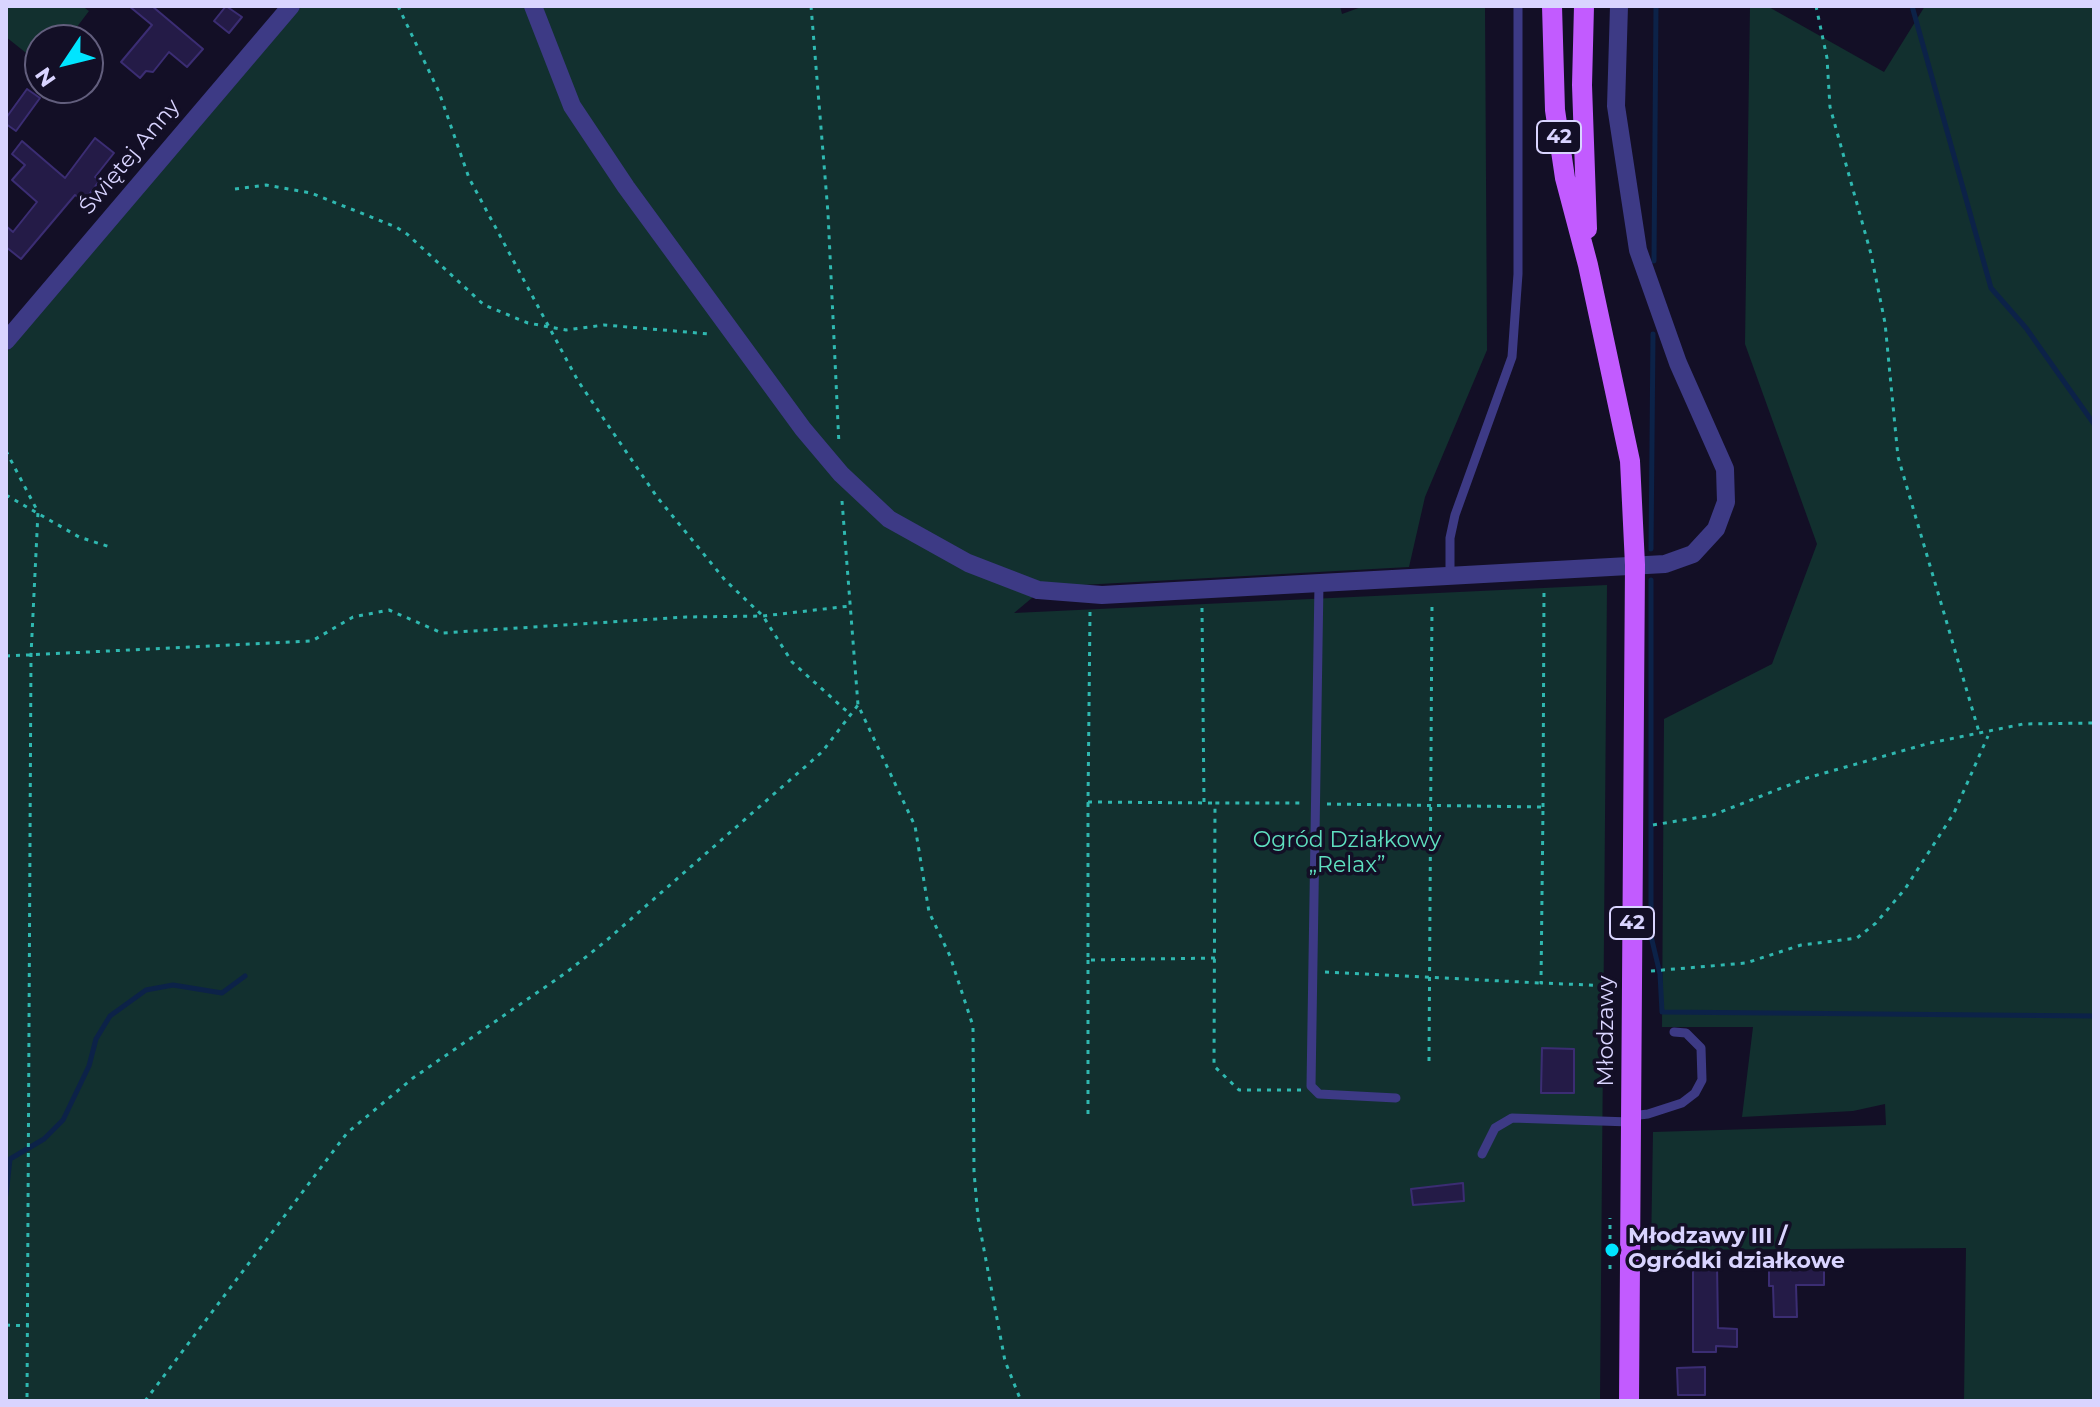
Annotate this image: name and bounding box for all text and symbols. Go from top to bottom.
north arrow [24,24,104,104]
text: N [29,62,62,92]
street label: Świętej Anny [74,94,186,220]
road number: 42 [1537,121,1581,153]
park label: Ogród Działkowy „Relax” [1253,828,1441,880]
road number: 42 [1610,907,1654,939]
street label: Młodzawy [1594,976,1620,1086]
place label: Młodzawy III / Ogródki działkowe [1628,1224,1845,1276]
marker: Młodzawy III / Ogródki działkowe [1603,1241,1621,1259]

